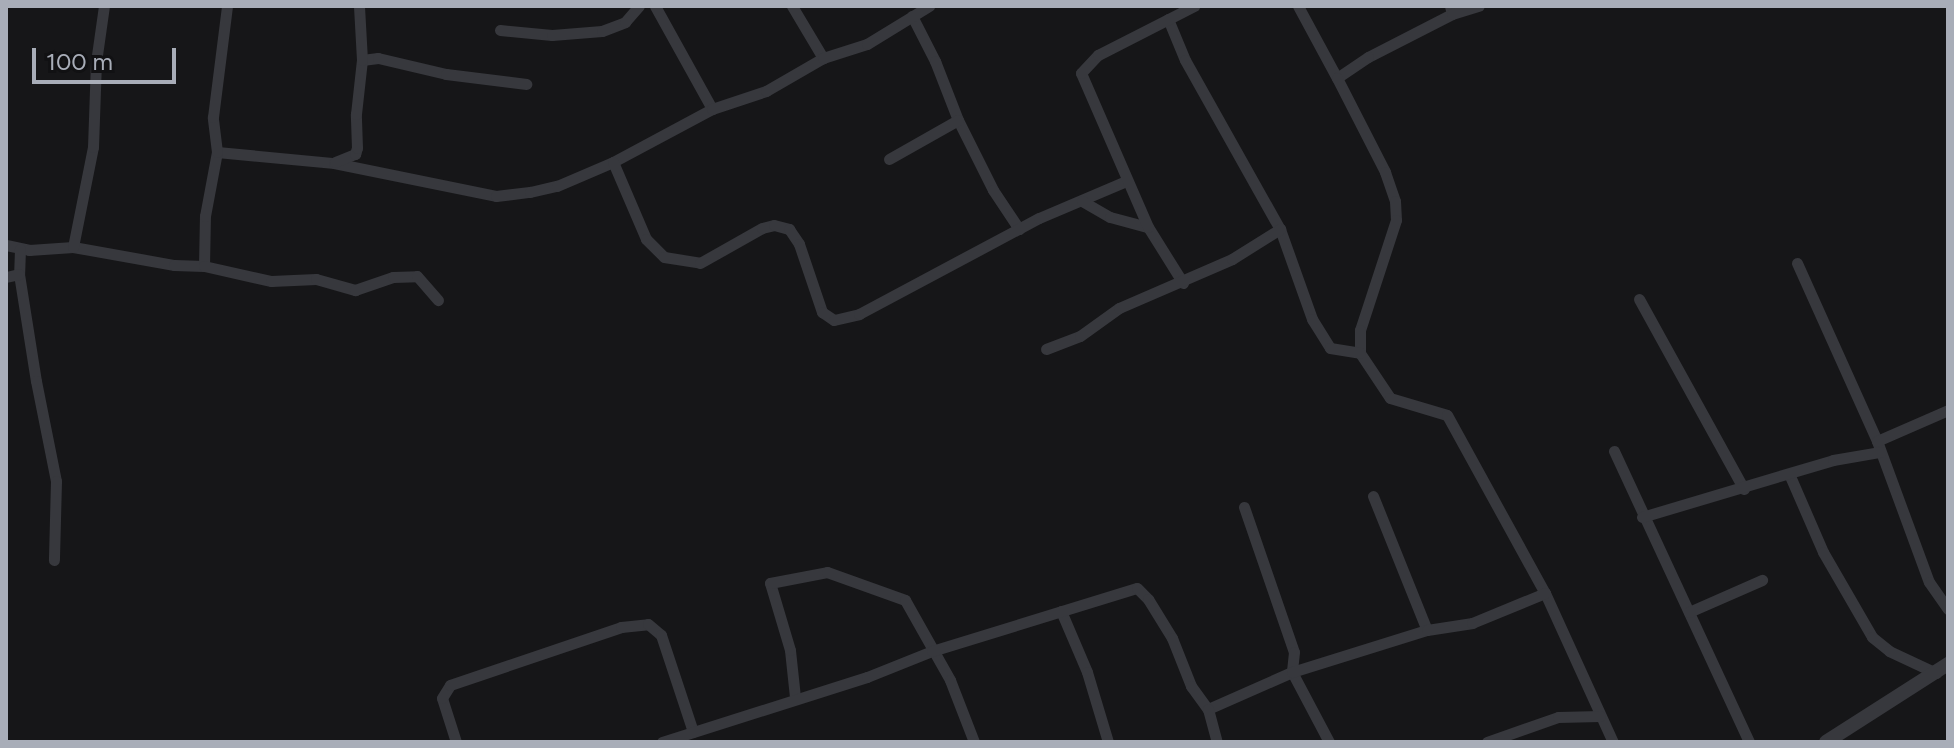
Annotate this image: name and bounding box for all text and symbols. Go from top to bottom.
scale bar [36,32,180,82]
text: 100 m [46,47,113,76]

